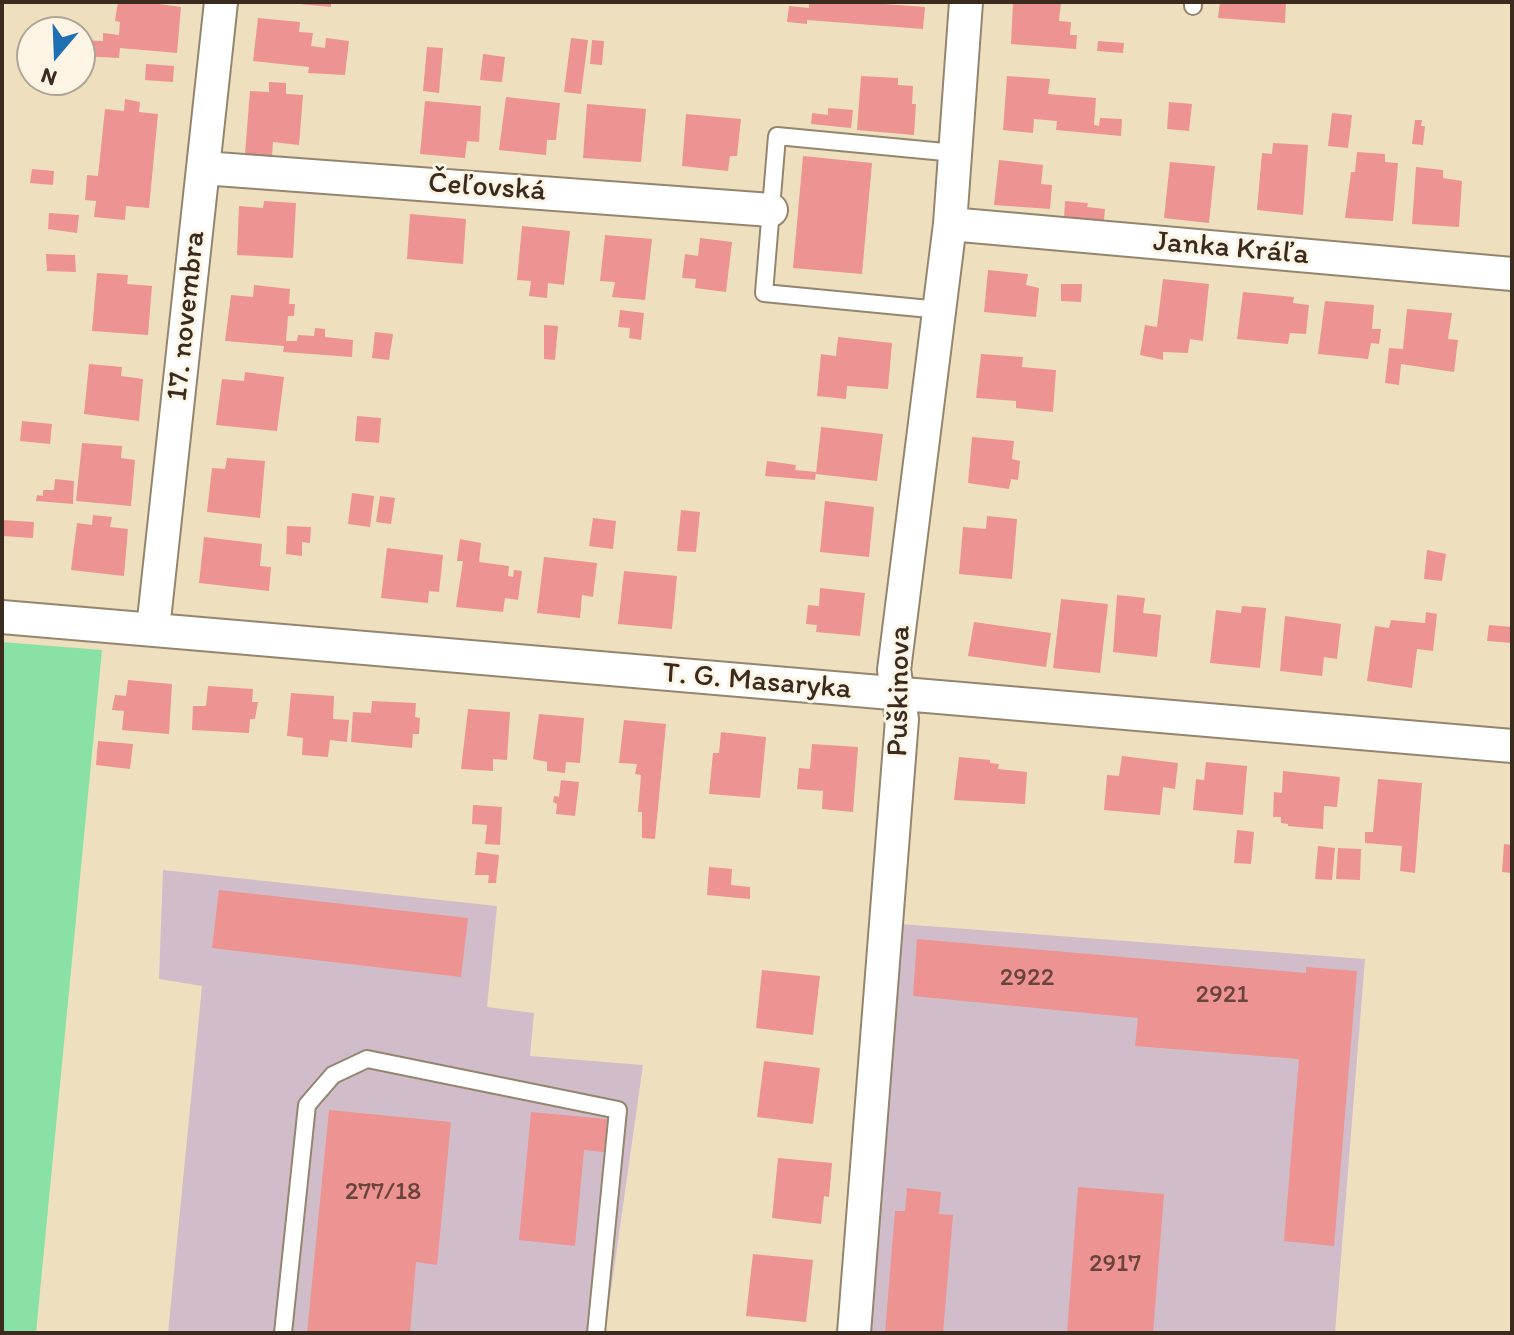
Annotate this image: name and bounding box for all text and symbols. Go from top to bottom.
north arrow [16,16,96,96]
text: N [37,62,60,92]
street label: Čeľovská [427,166,547,210]
street label: Janka Kráľa [1152,224,1310,274]
street label: 17. novembra [160,229,214,403]
street label: Puškinova [881,625,919,757]
street label: T. G. Masaryka [661,656,853,708]
house number: 2922 [1000,962,1054,994]
house number: 2921 [1195,979,1249,1011]
house number: 277/18 [345,1176,421,1208]
house number: 2917 [1089,1248,1141,1280]

